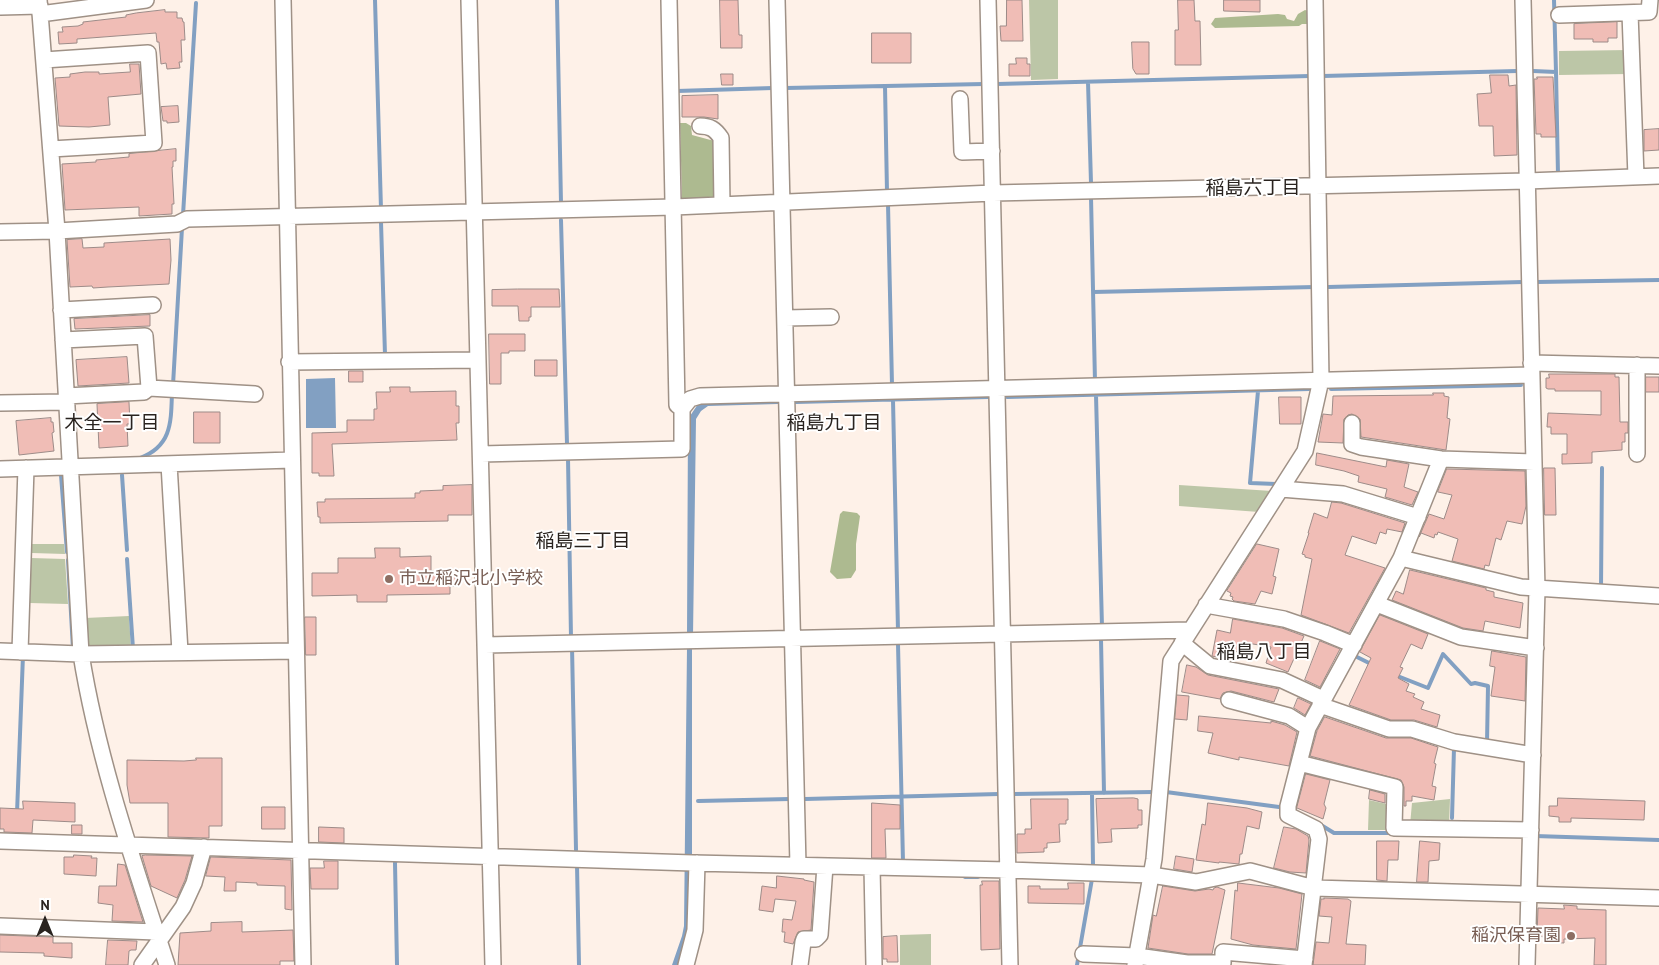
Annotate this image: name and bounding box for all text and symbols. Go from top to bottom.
district label: 稲島六丁目 [1206,178,1300,200]
district label: 木全一丁目 [65,413,159,435]
district label: 稲島九丁目 [787,413,881,435]
district label: 稲島三丁目 [536,531,630,553]
place label: 市立稲沢北小学校 [399,568,543,590]
marker: 市立稲沢北小学校 [383,573,395,585]
district label: 稲島八丁目 [1217,642,1311,664]
north arrow [20,895,70,945]
text: N [40,896,50,914]
place label: 稲沢保育園 [1471,925,1561,947]
marker: 稲沢保育園 [1565,930,1577,942]

